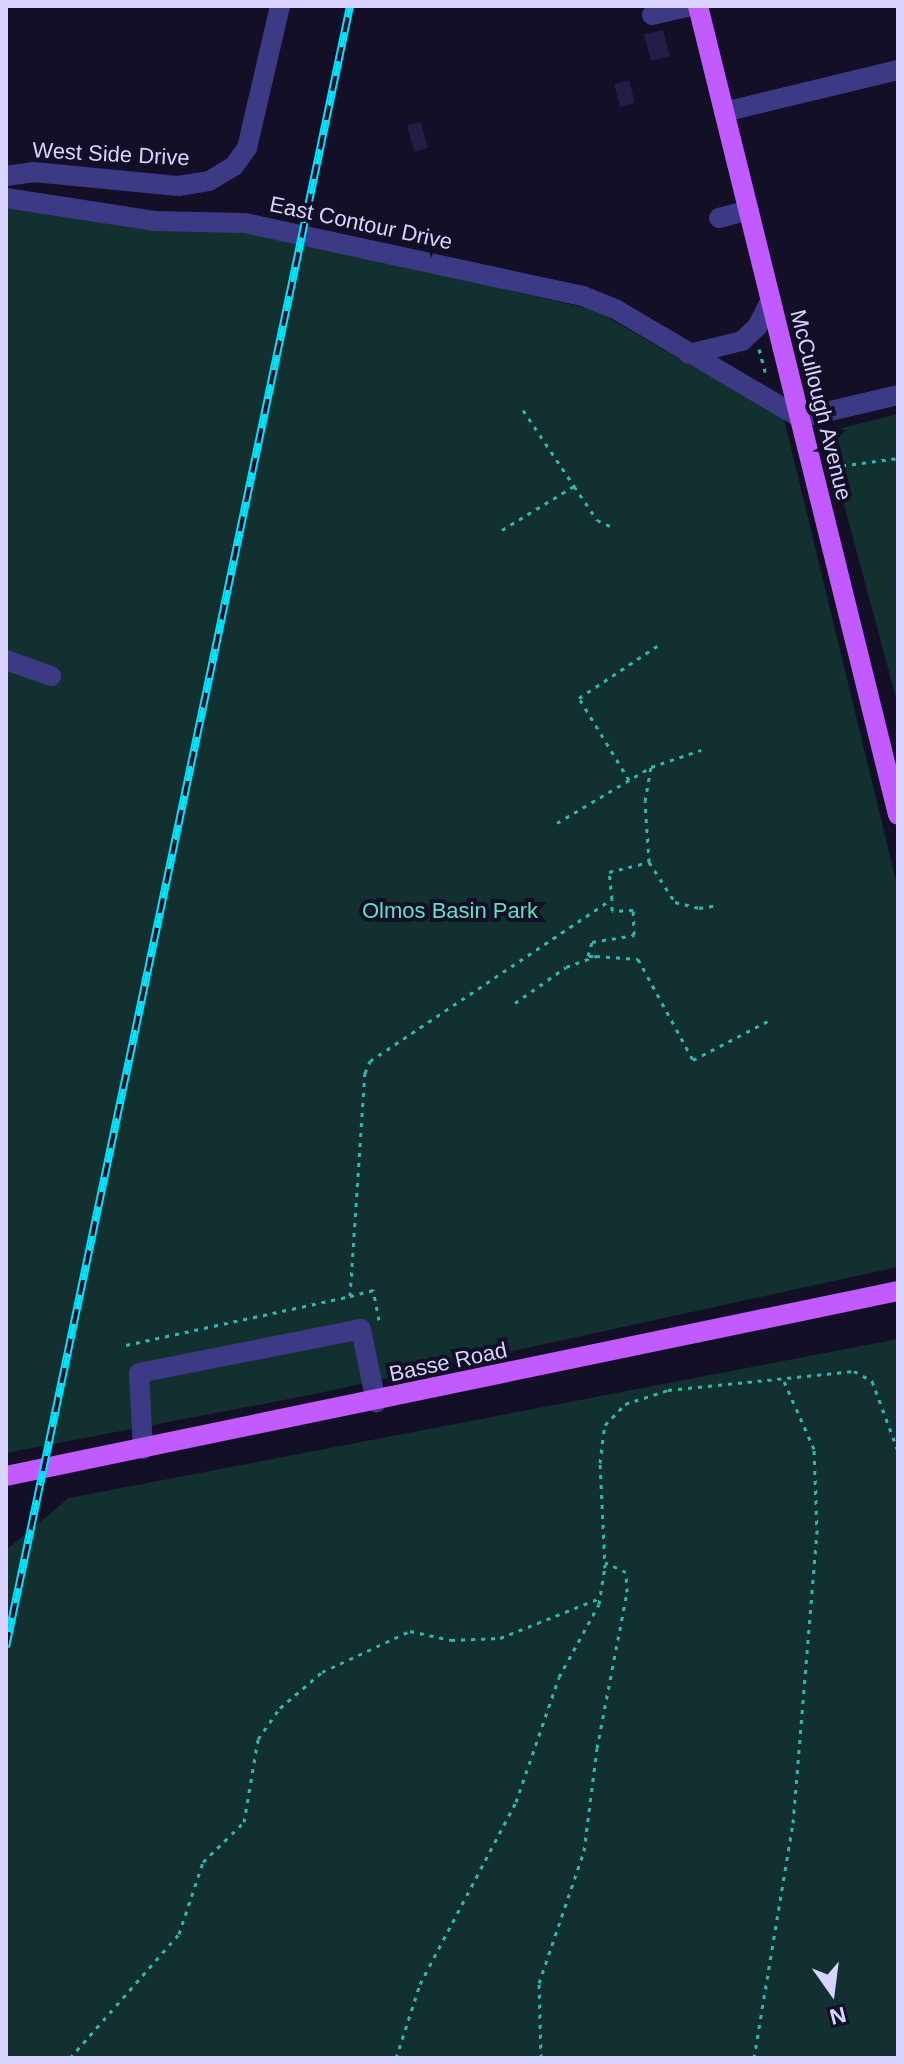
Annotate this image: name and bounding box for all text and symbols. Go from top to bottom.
street label: West Side Drive [32,137,190,171]
street label: East Contour Drive [267,191,455,255]
street label: McCullough Avenue [784,306,858,504]
park label: Olmos Basin Park [362,898,538,924]
street label: Basse Road [387,1337,509,1387]
north arrow [792,1952,872,2032]
text: N [827,2002,849,2030]

